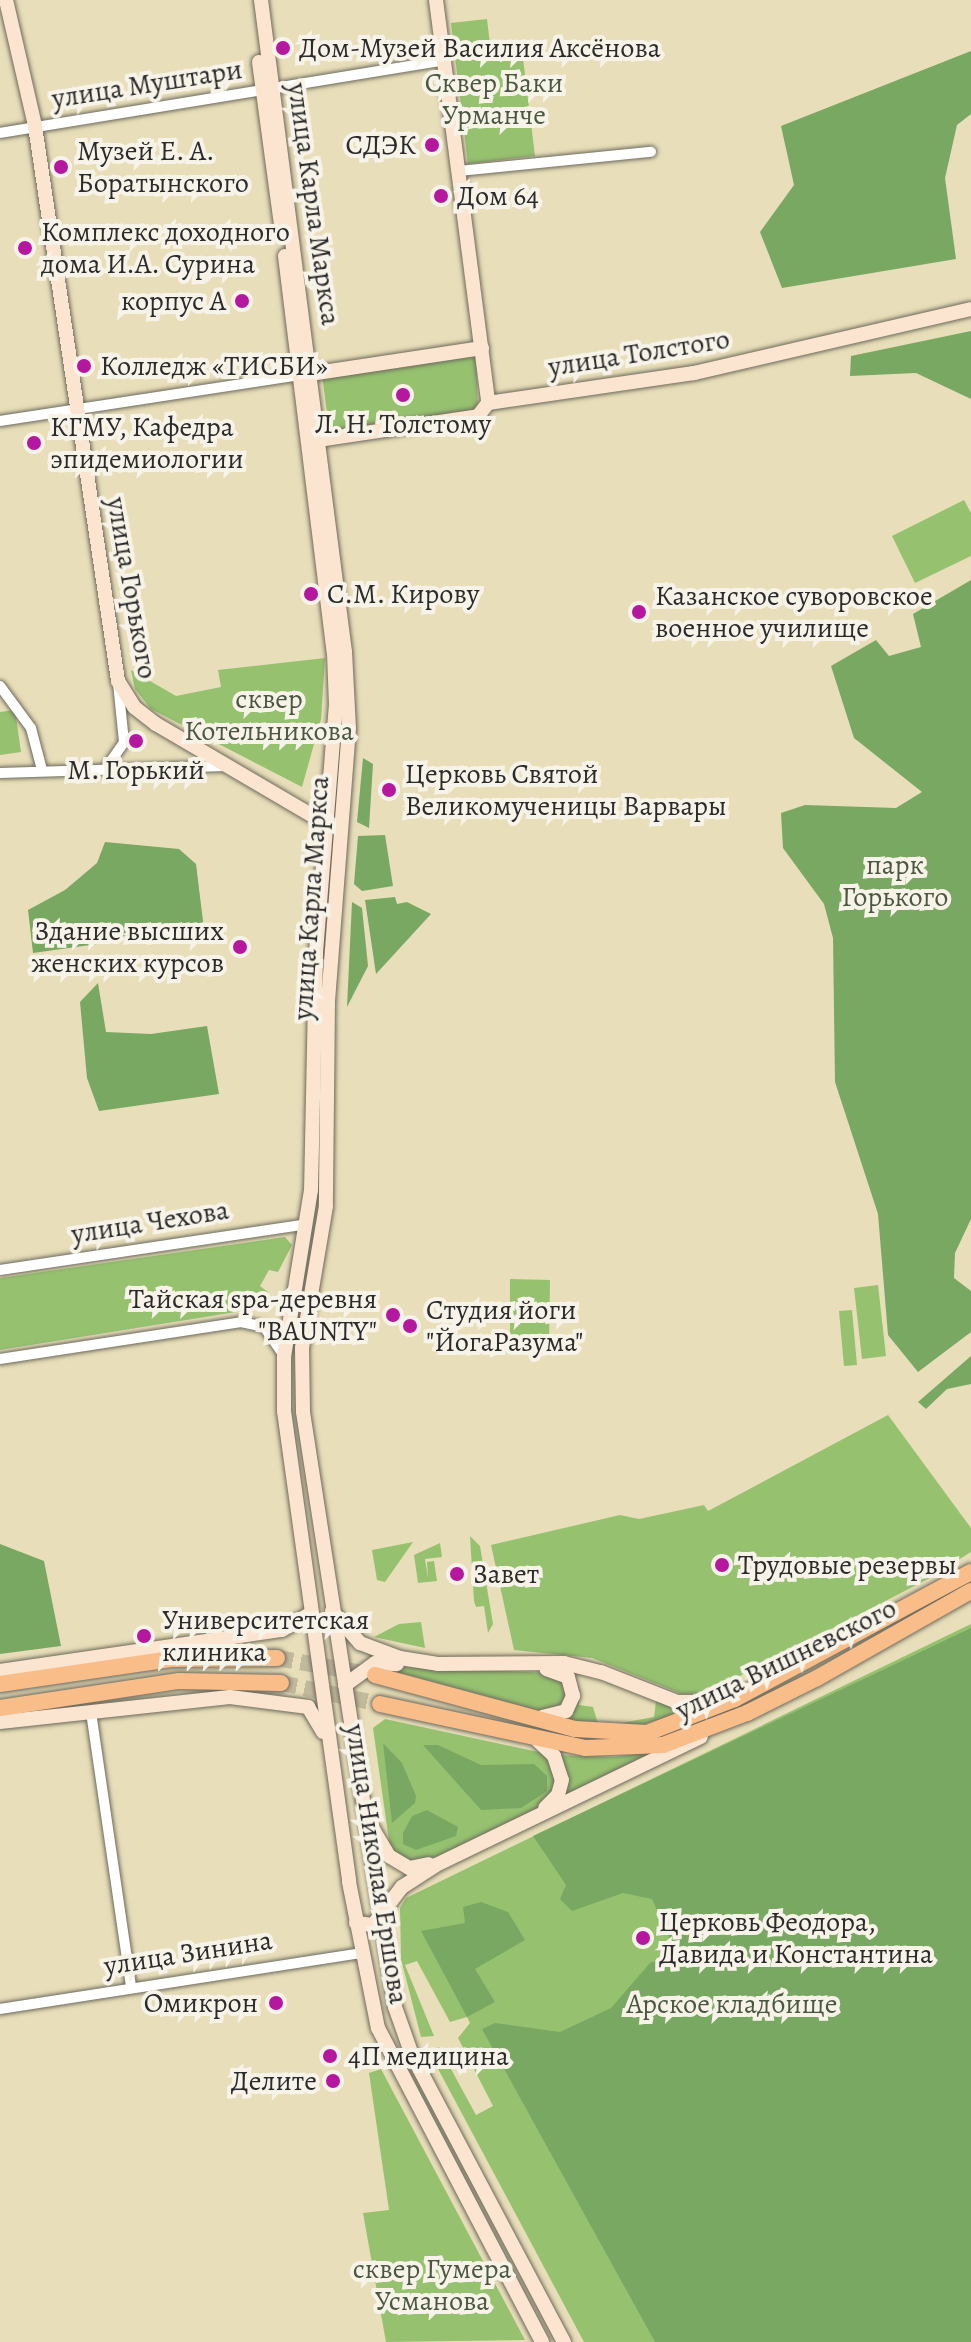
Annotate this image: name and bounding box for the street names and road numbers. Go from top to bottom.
street label: улица Муштари [49,52,245,116]
street label: улица Карла Маркса [280,81,348,327]
street label: улица Толстого [546,322,732,384]
street label: улица Горького [99,494,165,682]
street label: улица Карла Маркса [286,775,336,1021]
street label: улица Чехова [69,1193,231,1251]
street label: улица Вишневского [670,1591,902,1727]
street label: улица Николая Ершова [338,1722,416,2006]
street label: улица Зинина [101,1923,275,1983]

